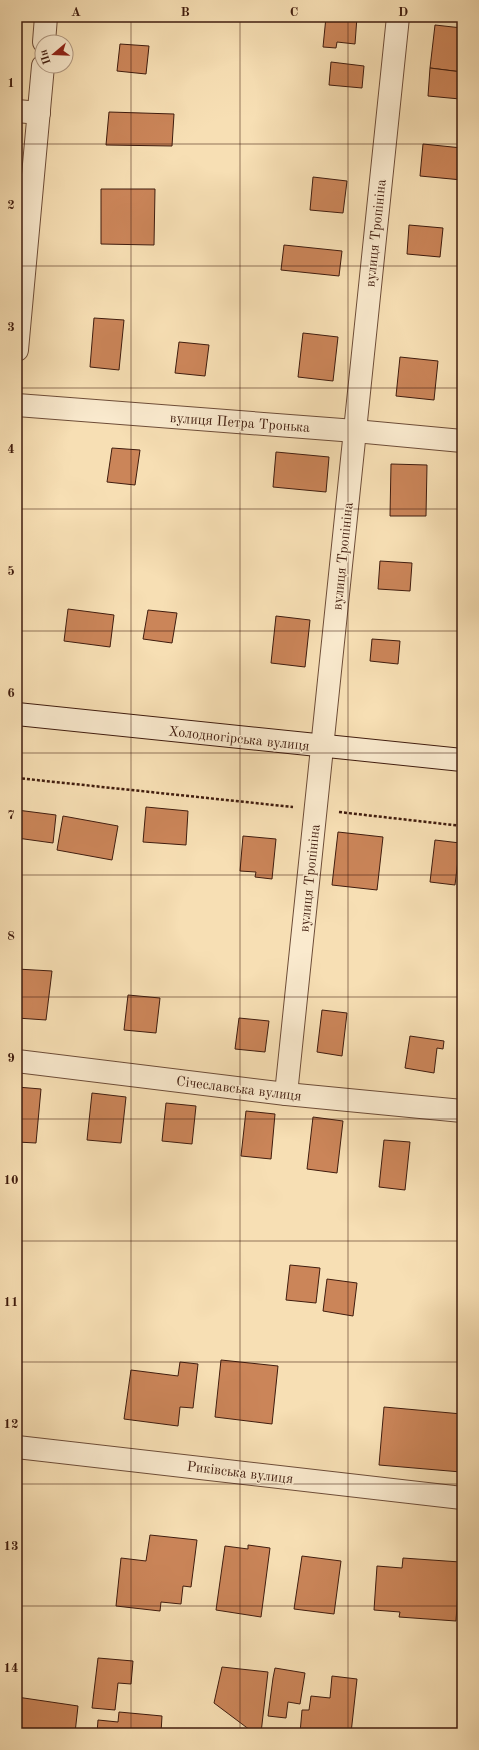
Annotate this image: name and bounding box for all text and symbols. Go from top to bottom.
text: A [71,6,81,19]
text: B [180,6,190,19]
text: C [290,6,298,19]
text: D [398,6,408,19]
north arrow [34,34,74,74]
text: Пн [38,48,54,66]
text: 1 [7,77,15,90]
street label: вулиця Тропініна [363,178,389,288]
text: 2 [7,199,15,212]
text: 3 [7,321,15,334]
street label: вулиця Петра Тронька [169,411,311,435]
text: 4 [7,443,15,456]
street label: вулиця Тропініна [330,501,356,611]
text: 5 [7,565,15,578]
text: 6 [7,687,15,700]
street label: Холодногірська вулиця [168,725,310,753]
text: 7 [7,809,15,822]
street label: вулиця Тропініна [297,823,323,933]
text: 8 [7,930,15,943]
text: 9 [7,1052,15,1065]
street label: Січеславська вулиця [175,1074,302,1104]
text: 10 [3,1174,19,1187]
text: 11 [3,1296,19,1309]
text: 12 [3,1418,19,1431]
street label: Риківська вулиця [186,1460,294,1486]
text: 13 [3,1540,19,1553]
text: 14 [3,1662,19,1675]

